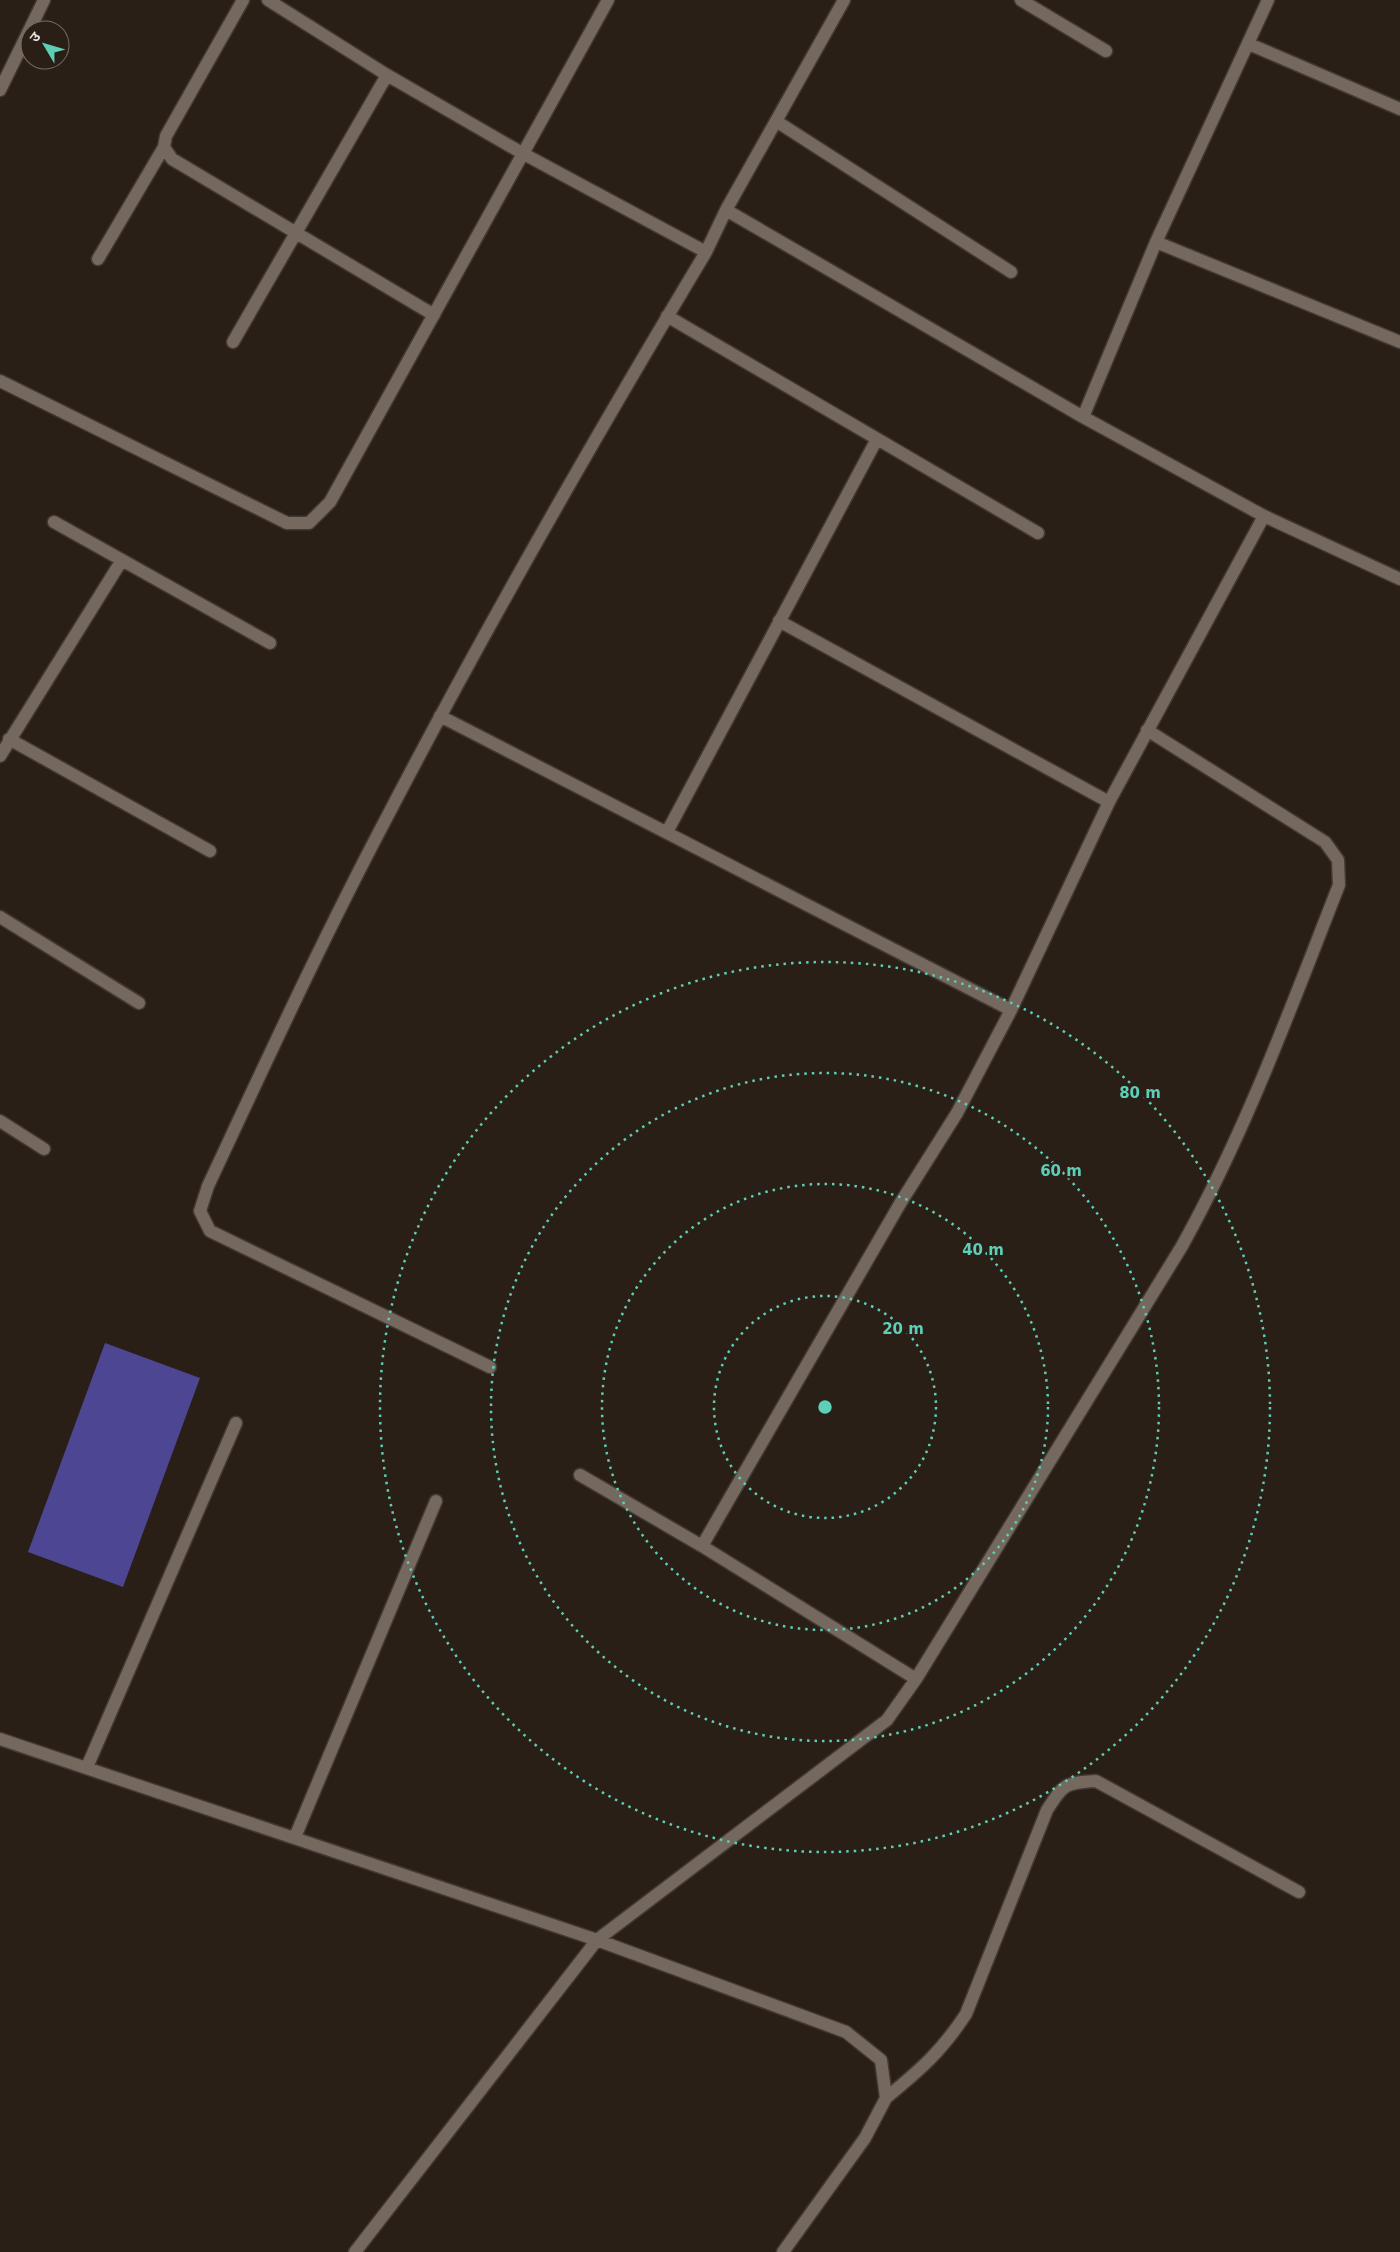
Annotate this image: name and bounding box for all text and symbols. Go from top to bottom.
north arrow [20,20,70,70]
text: उ [26,28,44,45]
text: 80 m [1119,1084,1161,1102]
text: 60 m [1040,1162,1082,1180]
text: 40 m [962,1241,1004,1259]
text: 20 m [882,1320,924,1338]
centre of rings [816,1398,834,1416]

